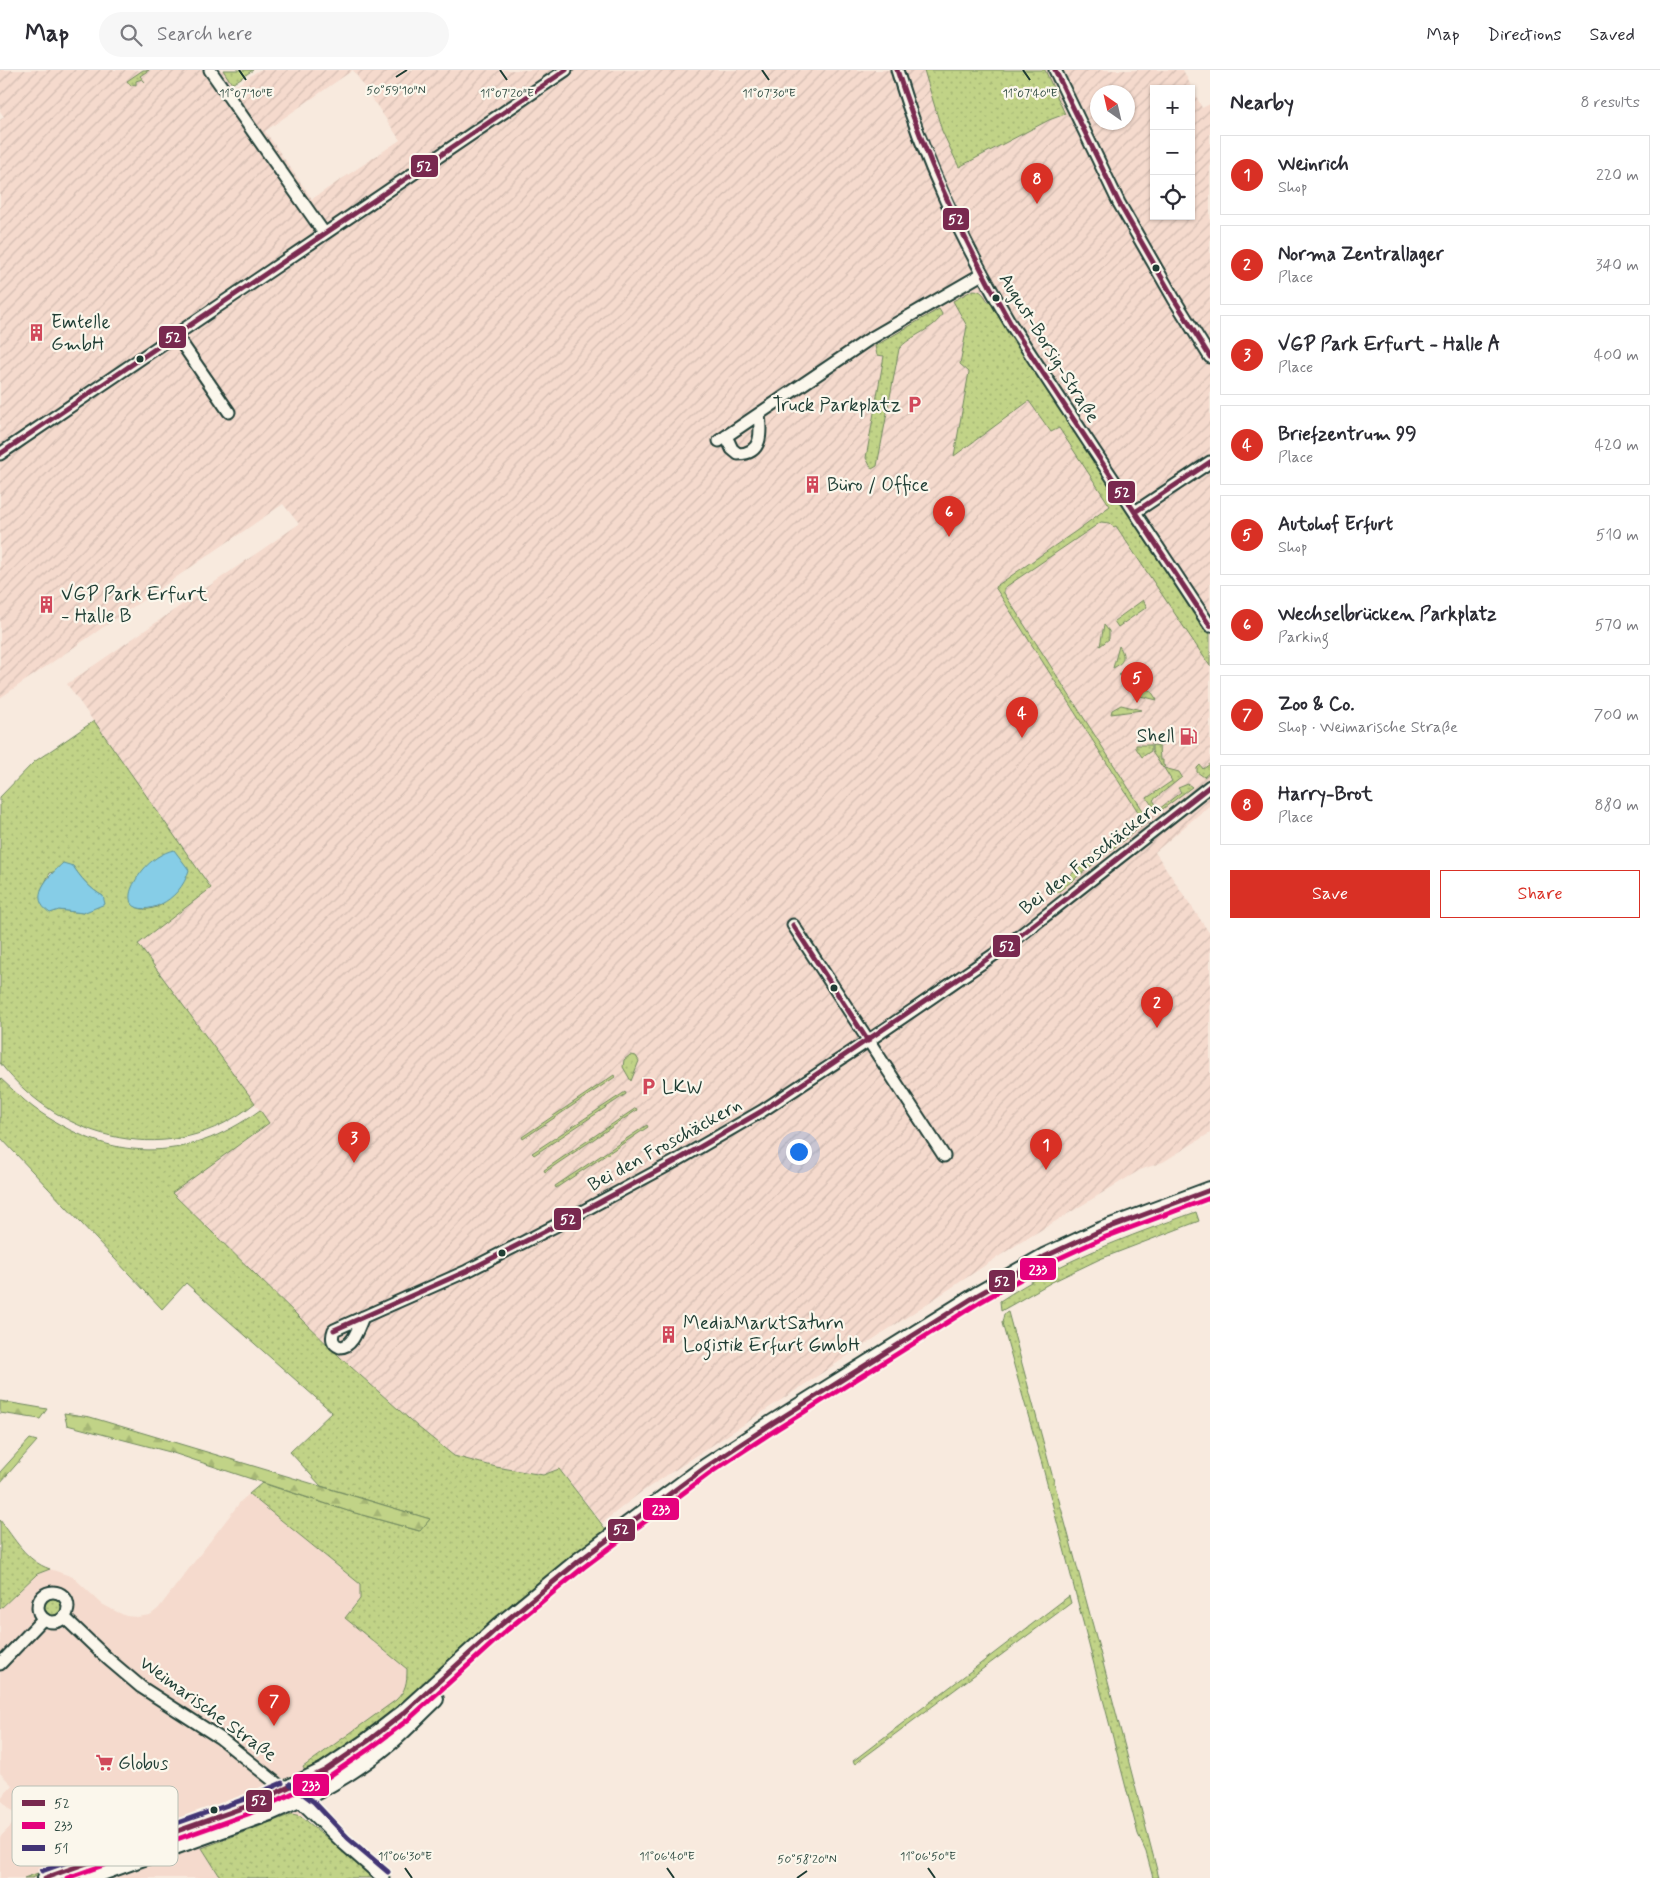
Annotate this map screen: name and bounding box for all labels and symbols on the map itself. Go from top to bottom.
text: 50°59'10"N [366,83,426,99]
north arrow [1090,85,1135,130]
text: 11°07'10"E [219,86,273,102]
text: 11°07'20"E [480,86,534,102]
text: 11°07'30"E [742,86,796,102]
text: 11°07'40"E [1002,86,1058,102]
line badge: 52 [410,154,439,178]
text: 52 [416,158,432,176]
pin: 8 [1021,163,1053,204]
line badge: 52 [942,207,970,231]
text: 52 [948,211,964,229]
unlabelled marker [1151,263,1161,273]
street label: August-Borsig-Straße [992,268,1105,428]
unlabelled marker [991,293,1001,303]
place label: Emtelle GmbH [51,310,110,357]
building icon: Emtelle GmbH [27,323,47,343]
line badge: 52 [158,325,187,349]
text: 52 [165,329,181,347]
unlabelled marker [135,354,145,364]
place label: Truck Parkplatz [772,393,901,418]
parking icon: Truck Parkplatz [905,395,925,415]
place label: Büro / Office [827,473,929,498]
building icon: Büro / Office [803,475,823,495]
line badge: 52 [1107,480,1136,504]
text: 52 [1114,484,1130,502]
pin: 6 [933,496,965,537]
place label: VGP Park Erfurt - Halle B [61,582,207,629]
building icon: VGP Park Erfurt - Halle B [37,595,57,615]
pin: 5 [1121,662,1153,703]
pin: 4 [1006,697,1038,738]
place label: Shell [1137,724,1175,749]
fuel station icon: Shell [1179,726,1199,746]
street label: Bei den Froschäckern [1014,795,1166,921]
line badge: 52 [992,934,1021,958]
text: 52 [999,938,1015,956]
unlabelled marker [829,983,839,993]
pin: 2 [1141,987,1173,1028]
place label: LKW [662,1075,703,1100]
parking icon: LKW [638,1077,658,1097]
street label: Bei den Froschäckern [584,1092,746,1198]
pin: 3 [338,1122,370,1163]
pin: 1 [1030,1129,1062,1170]
your location [786,1139,812,1165]
line badge: 52 [553,1207,582,1231]
text: 52 [560,1211,576,1229]
unlabelled marker [497,1248,507,1258]
line badge: 233 [1019,1257,1057,1281]
text: 233 [1029,1261,1048,1279]
line badge: 52 [988,1269,1016,1293]
text: 52 [994,1273,1010,1291]
place label: MediaMarktSaturn Logistik Erfurt GmbH [683,1311,860,1361]
building icon: MediaMarktSaturn Logistik Erfurt GmbH [659,1324,679,1344]
line badge: 233 [642,1497,680,1521]
text: 233 [652,1501,671,1519]
line badge: 52 [607,1518,636,1542]
text: 52 [613,1521,629,1539]
street label: Weimarische Straße [134,1651,282,1767]
pin: 7 [258,1685,290,1726]
place label: Globus [118,1751,169,1776]
supermarket icon: Globus [94,1753,114,1773]
line badge: 233 [292,1773,330,1797]
text: 233 [302,1777,321,1795]
legend [12,1786,178,1866]
line badge: 52 [245,1789,273,1813]
text: 52 [251,1792,267,1810]
text: 52 [54,1795,70,1813]
unlabelled marker [209,1805,219,1815]
text: 233 [54,1817,73,1835]
text: 51 [54,1840,68,1858]
text: 11°06'30"E [378,1849,432,1865]
text: 11°06'40"E [639,1849,695,1865]
text: 11°06'50"E [900,1849,956,1865]
text: 50°58'20"N [777,1852,837,1868]

